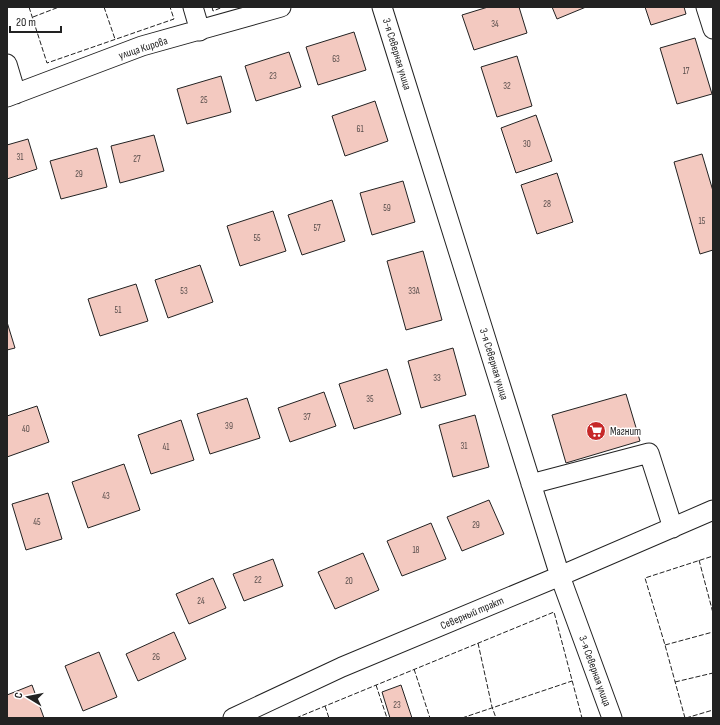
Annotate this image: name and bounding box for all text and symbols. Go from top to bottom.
scale bar [10,8,61,34]
text: 20 m [16,15,36,30]
street label: 3-я Северная улица [380,17,414,91]
house number: 34 [491,19,499,30]
street label: улица Кирова [117,34,169,62]
house number: 63 [332,54,340,65]
house number: 17 [683,66,690,77]
house number: 23 [269,71,277,82]
house number: 32 [503,81,511,92]
house number: 25 [200,95,208,106]
house number: 61 [356,124,364,135]
house number: 30 [523,139,531,150]
house number: 31 [17,152,24,163]
house number: 27 [133,154,141,165]
house number: 29 [75,169,83,180]
house number: 28 [543,199,551,210]
house number: 59 [383,203,391,214]
house number: 15 [699,216,706,227]
house number: 57 [313,223,321,234]
house number: 55 [253,233,261,244]
house number: 53 [180,286,188,297]
house number: 33А [408,286,420,297]
house number: 51 [115,305,122,316]
street label: 3-я Северная улица [477,327,511,401]
house number: 33 [433,373,441,384]
house number: 35 [366,394,374,405]
house number: 37 [303,412,311,423]
supermarket icon: Магнит [585,420,607,442]
house number: 39 [225,421,233,432]
house number: 40 [22,424,30,435]
place label: Магнит [610,425,641,438]
house number: 31 [461,441,468,452]
house number: 41 [163,442,170,453]
house number: 43 [102,491,110,502]
house number: 45 [33,517,41,528]
house number: 29 [472,520,480,531]
house number: 18 [412,545,420,556]
house number: 22 [254,575,262,586]
house number: 20 [345,576,353,587]
street label: Северный тракт [438,594,506,632]
house number: 24 [197,596,205,607]
street label: 3-я Северная улица [576,634,614,708]
house number: 26 [152,652,160,663]
north arrow [8,677,48,717]
text: С [12,691,26,699]
house number: 23 [393,700,401,711]

